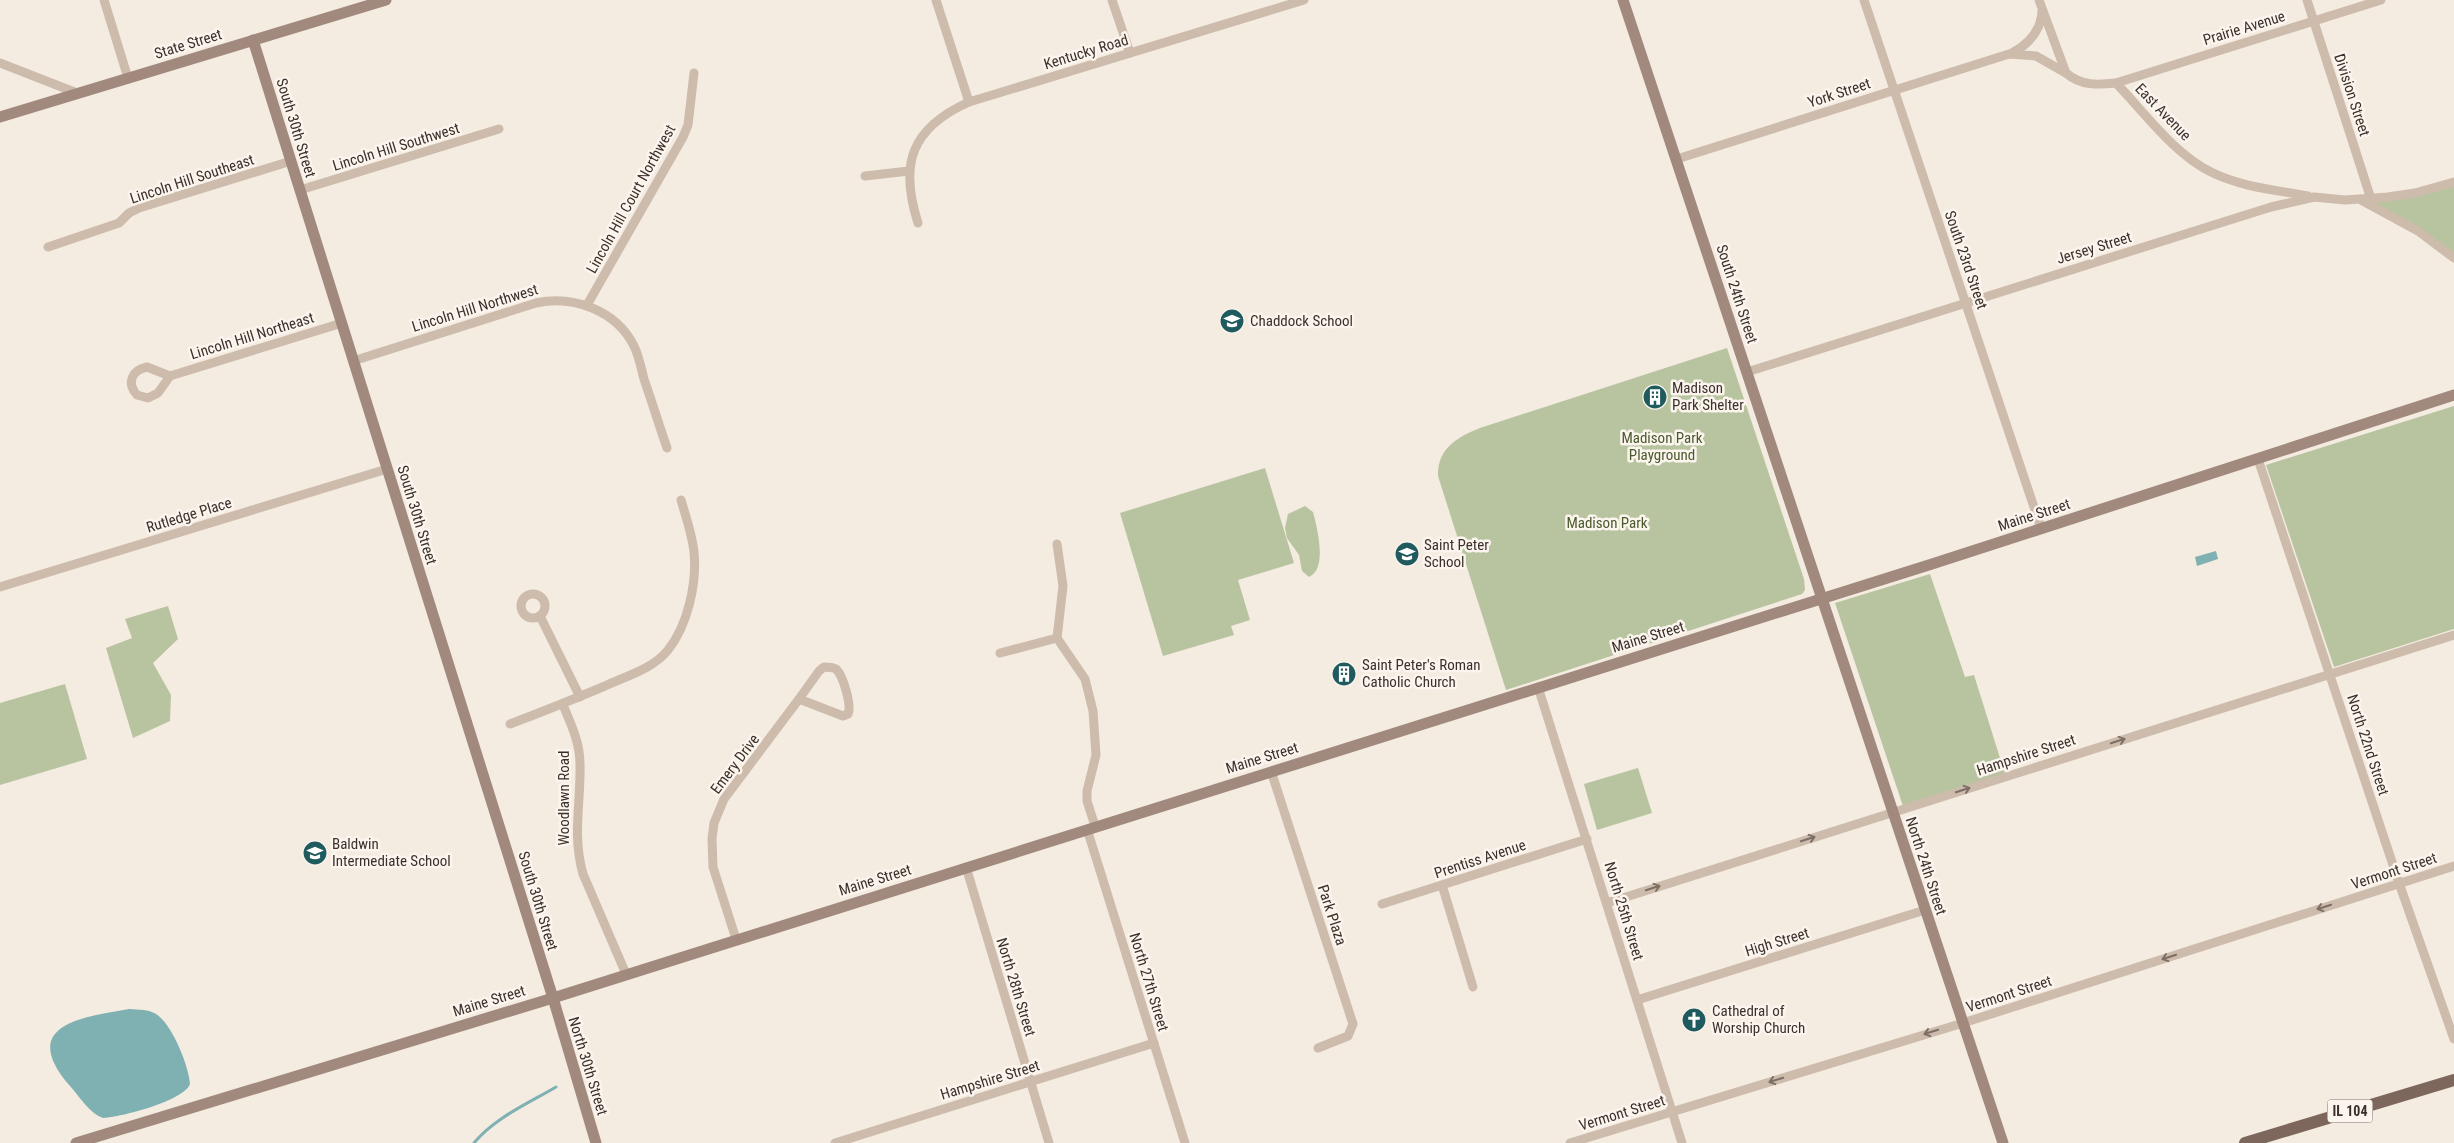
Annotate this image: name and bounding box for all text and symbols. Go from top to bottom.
street label: Prairie Avenue [2201,7,2287,49]
street label: State Street [152,25,224,63]
street label: Kentucky Road [1042,31,1130,73]
street label: Division Street [2330,52,2374,138]
street label: York Street [1805,74,1873,112]
street label: South 30th Street [272,76,320,180]
street label: East Avenue [2131,80,2195,144]
street label: Lincoln Hill Southwest [330,119,462,175]
street label: Lincoln Hill Court Northwest [583,122,679,276]
street label: Lincoln Hill Southeast [128,150,256,208]
street label: South 23rd Street [1941,208,1991,312]
street label: Jersey Street [2054,228,2134,268]
street label: South 24th Street [1713,242,1761,346]
street label: Lincoln Hill Northwest [410,280,540,336]
school or university icon: Chaddock School [1219,308,1245,334]
street label: Lincoln Hill Northeast [188,309,316,363]
place label: Chaddock School [1250,312,1353,330]
place label: Madison Park Shelter [1672,379,1744,414]
building icon: Madison Park Shelter [1642,384,1668,410]
park label: Madison Park Playground [1621,429,1703,464]
street label: South 30th Street [393,463,441,567]
street label: Rutledge Place [144,493,234,537]
street label: Maine Street [1996,495,2072,535]
park label: Madison Park [1566,514,1648,532]
place label: Saint Peter School [1424,536,1489,571]
school or university icon: Saint Peter School [1394,541,1420,567]
street label: Maine Street [1610,617,1686,657]
place label: Saint Peter's Roman Catholic Church [1362,656,1481,691]
building icon: Saint Peter's Roman Catholic Church [1331,661,1357,687]
street label: North 22nd Street [2343,692,2393,798]
street label: Emery Drive [707,731,763,797]
street label: Hampshire Street [1974,731,2078,779]
one-way arrow [2110,735,2126,745]
street label: Maine Street [1224,738,1300,778]
street label: Woodlawn Road [555,751,573,845]
one-way arrow [1955,784,1971,794]
street label: North 24th Street [1902,815,1950,917]
one-way arrow [1800,834,1816,843]
place label: Baldwin Intermediate School [332,835,451,870]
street label: Prentiss Avenue [1432,836,1528,882]
school or university icon: Baldwin Intermediate School [302,840,328,866]
street label: South 30th Street [514,849,562,953]
street label: Vermont Street [2349,849,2439,893]
street label: Maine Street [837,860,913,900]
street label: North 25th Street [1600,860,1648,962]
street label: Park Plaza [1314,882,1350,948]
one-way arrow [1645,883,1661,892]
one-way arrow [2316,903,2332,913]
street label: High Street [1743,924,1811,960]
street label: North 27th Street [1125,931,1173,1033]
street label: North 28th Street [992,936,1040,1038]
one-way arrow [2162,953,2178,962]
street label: Vermont Street [1964,972,2054,1016]
street label: Maine Street [451,981,527,1021]
place label: Cathedral of Worship Church [1712,1002,1805,1037]
church icon: Cathedral of Worship Church [1681,1007,1707,1033]
street label: North 30th Street [564,1015,612,1117]
one-way arrow [1923,1028,1939,1038]
street label: Hampshire Street [938,1056,1042,1104]
one-way arrow [1768,1076,1784,1085]
street label: Vermont Street [1577,1091,1667,1135]
road number: IL 104 [2328,1100,2372,1122]

